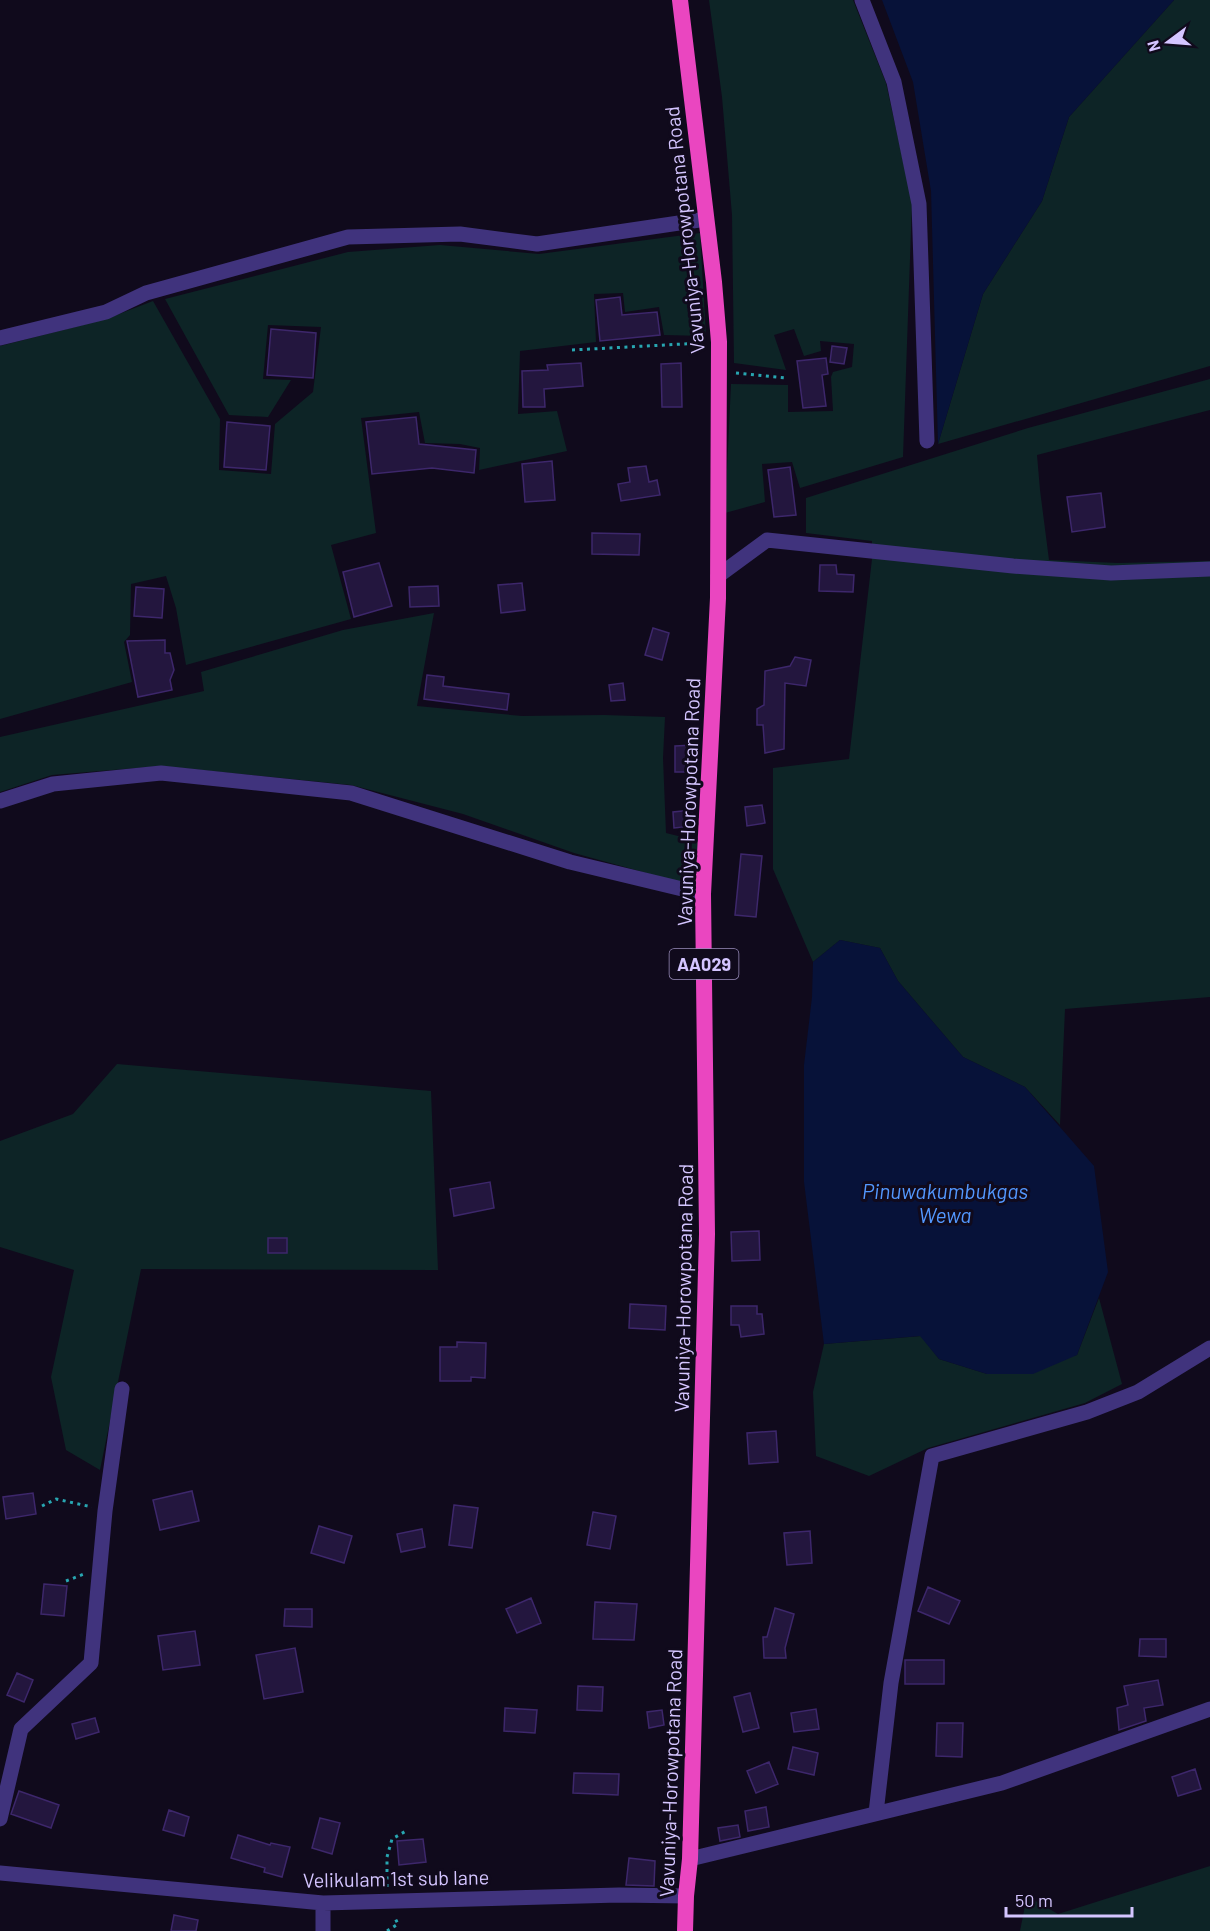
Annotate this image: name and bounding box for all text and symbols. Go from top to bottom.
north arrow [1138,12,1198,72]
text: N [1143,39,1164,54]
street label: Vavuniya-Horowpotana Road [659,105,709,355]
street label: Vavuniya-Horowpotana Road [672,677,704,927]
road number: AA029 [670,949,738,979]
street label: Vavuniya-Horowpotana Road [669,1164,697,1412]
water label: Pinuwakumbukgas Wewa [862,1178,1028,1227]
street label: Vavuniya-Horowpotana Road [654,1648,686,1898]
street label: Velikulam 1st sub lane [303,1864,489,1892]
scale bar [1006,1880,1132,1918]
text: 50 m [1015,1889,1053,1911]

